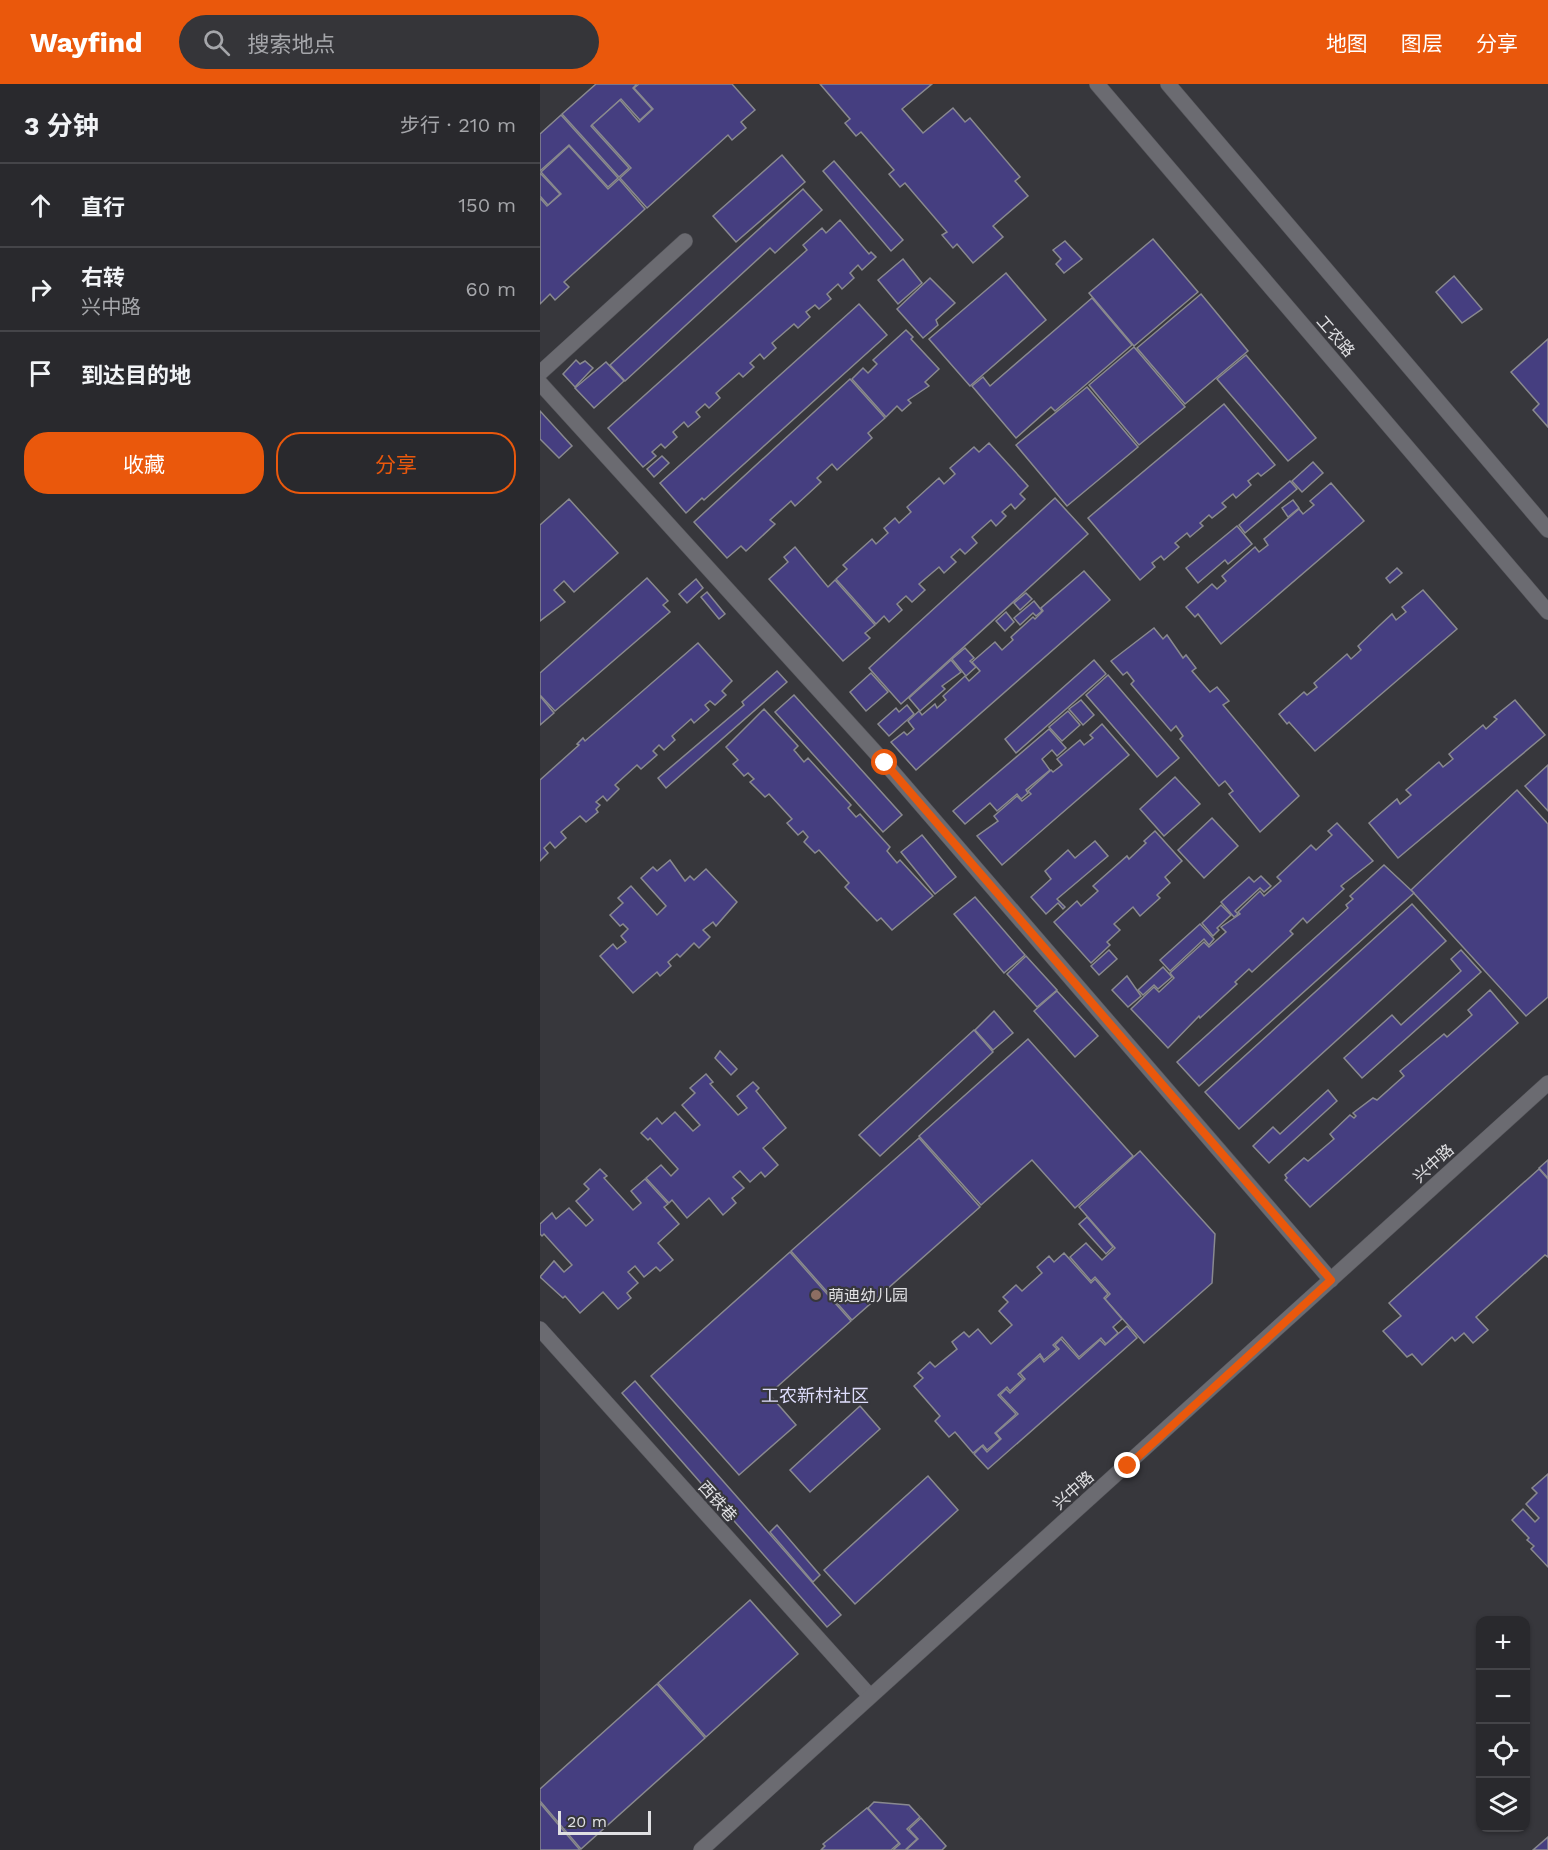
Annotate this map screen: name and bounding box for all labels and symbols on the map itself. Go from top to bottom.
street label: 工农路 [1313,312,1359,361]
route start [871,749,897,775]
street label: 兴中路 [1409,1140,1458,1186]
place label: 萌迪幼儿园 [828,1286,908,1305]
marker: 萌迪幼儿园 [809,1288,823,1302]
district label: 工农新村社区 [761,1385,869,1406]
route end [1114,1452,1140,1478]
street label: 兴中路 [1049,1467,1098,1513]
street label: 西铁巷 [695,1477,741,1526]
scale bar [558,1808,651,1836]

